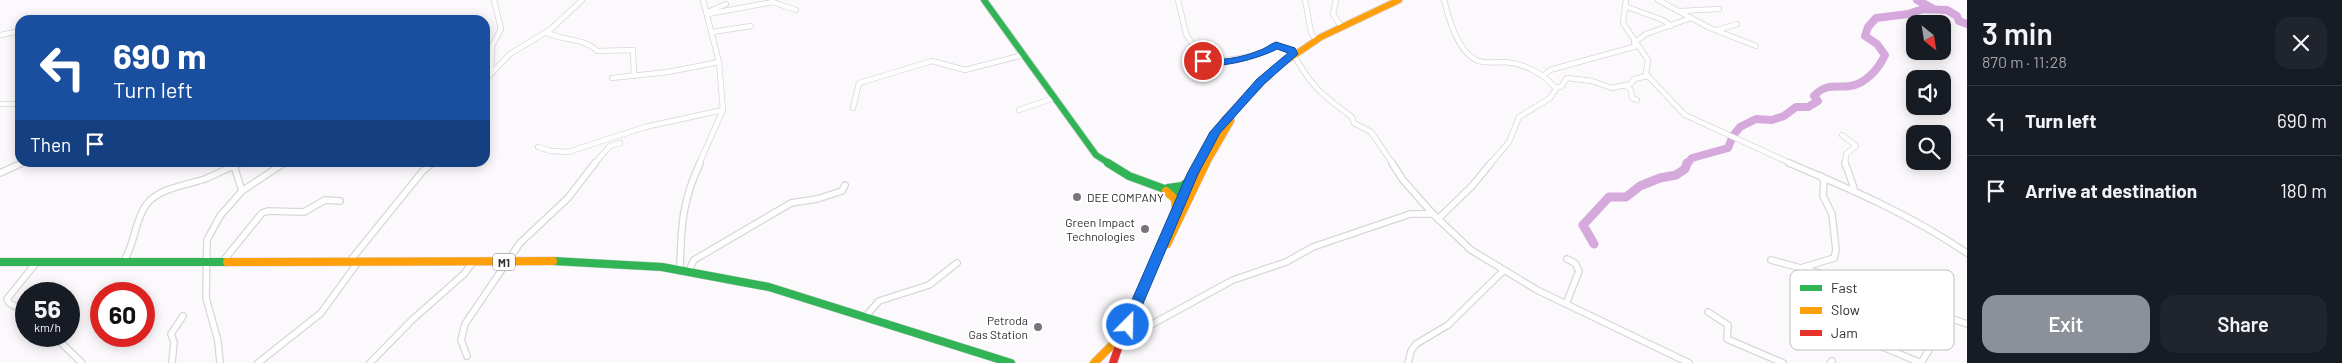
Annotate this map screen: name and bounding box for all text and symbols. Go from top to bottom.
north arrow [1906,15,1951,60]
map controls [1906,15,1951,170]
text: 3 min [1982,15,2053,51]
button: close [2275,17,2327,69]
text: 690 m [113,34,207,76]
icon: left [30,35,95,100]
pin [1182,40,1224,82]
icon: arrive [1189,47,1217,75]
text: 870 m · 11:28 [1982,52,2067,71]
button: sound [1906,70,1951,115]
text: Turn left [113,76,193,102]
icon: left [1982,107,2010,135]
text: Turn left [2025,109,2096,132]
text: 690 m [2277,109,2327,132]
button: search [1906,125,1951,170]
icon: arrive [81,130,109,158]
text: Then [30,133,71,156]
icon: arrive [1982,177,2010,205]
text: Arrive at destination [2025,179,2197,202]
text: 180 m [2280,179,2327,202]
place label: DEE COMPANY [1087,190,1164,204]
marker: DEE COMPANY [1071,191,1083,203]
place label: Green Impact Technologies [1065,215,1135,243]
marker: Green Impact Technologies [1139,223,1151,235]
road number: M1 [493,253,515,270]
legend [1790,270,1954,350]
text: Fast [1831,279,1857,296]
speed limit sign: 60 [90,282,155,347]
text: 56 [34,293,61,323]
button: Exit [1982,295,2150,353]
button: Share [2160,295,2327,353]
position arrow [1101,298,1153,350]
text: Slow [1831,301,1860,318]
place label: Petroda Gas Station [969,313,1028,341]
text: km/h [34,320,61,334]
marker: Petroda Gas Station [1032,321,1044,333]
text: Jam [1831,324,1858,341]

